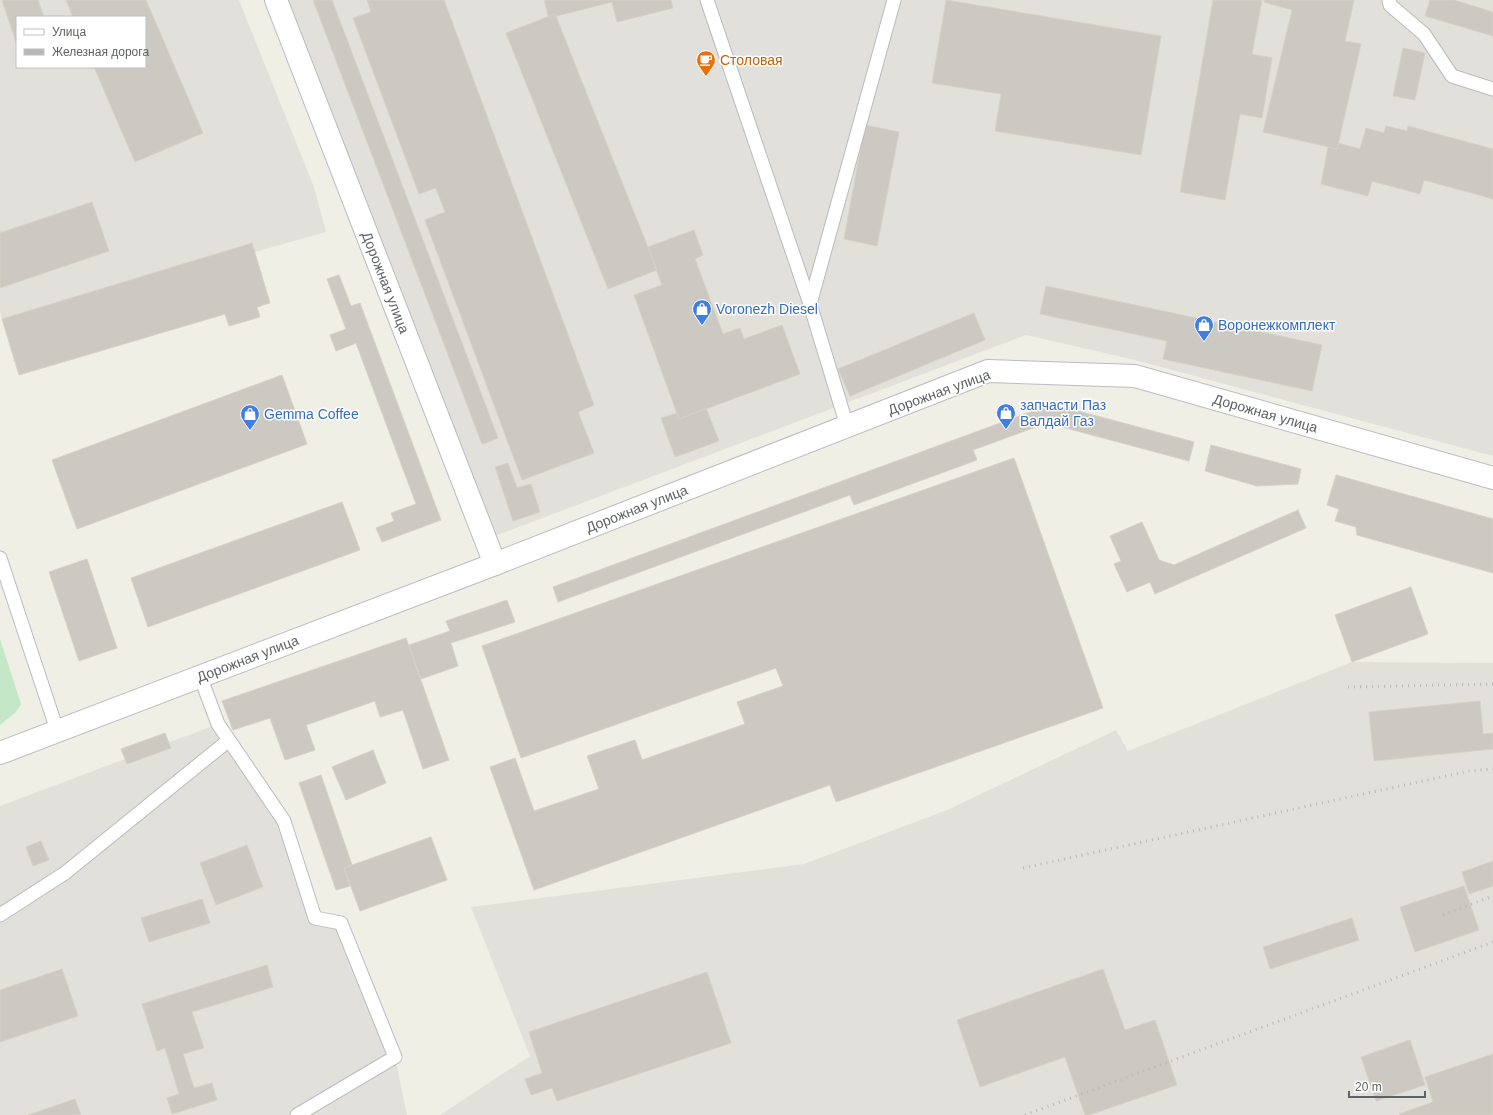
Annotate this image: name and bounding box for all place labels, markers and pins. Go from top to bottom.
cafe icon: Столовая [695,49,717,77]
place label: Столовая [720,52,783,68]
shop icon: Voronezh Diesel [691,298,713,326]
place label: Voronezh Diesel [716,301,818,317]
shop icon: Воронежкомплект [1193,314,1215,342]
place label: Воронежкомплект [1218,317,1336,333]
place label: запчасти Паз Валдай Газ [1020,397,1106,429]
shop icon: запчасти Паз Валдай Газ [995,402,1017,430]
shop icon: Gemma Coffee [239,403,261,431]
place label: Gemma Coffee [264,406,359,422]

